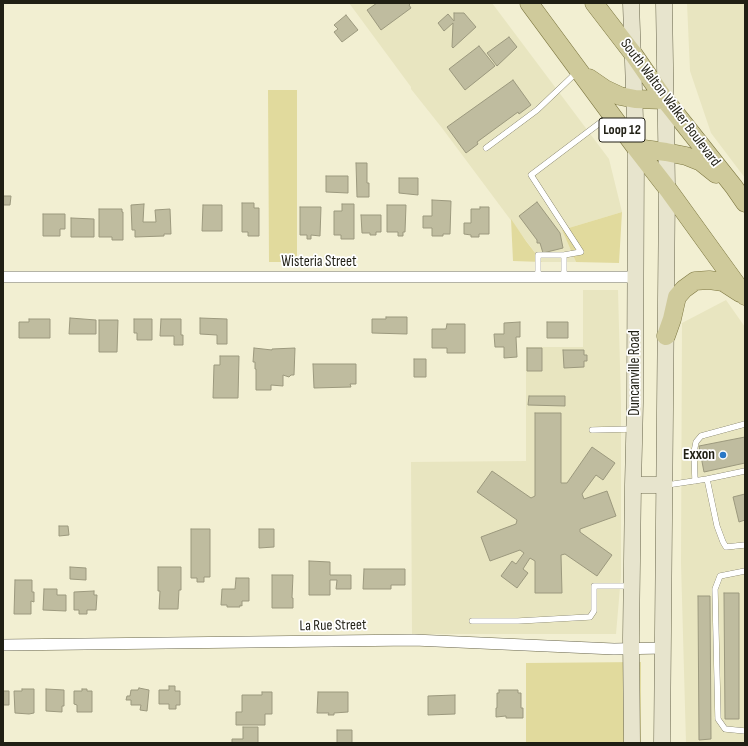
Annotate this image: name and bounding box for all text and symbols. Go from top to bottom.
street label: South Walton Walker Boulevard [616,36,724,170]
road number: Loop 12 [599,118,645,142]
street label: Wisteria Street [281,253,357,271]
street label: Duncanville Road [626,330,644,416]
place label: Exxon [683,446,715,464]
marker: Exxon [718,450,728,460]
street label: La Rue Street [299,616,367,636]

